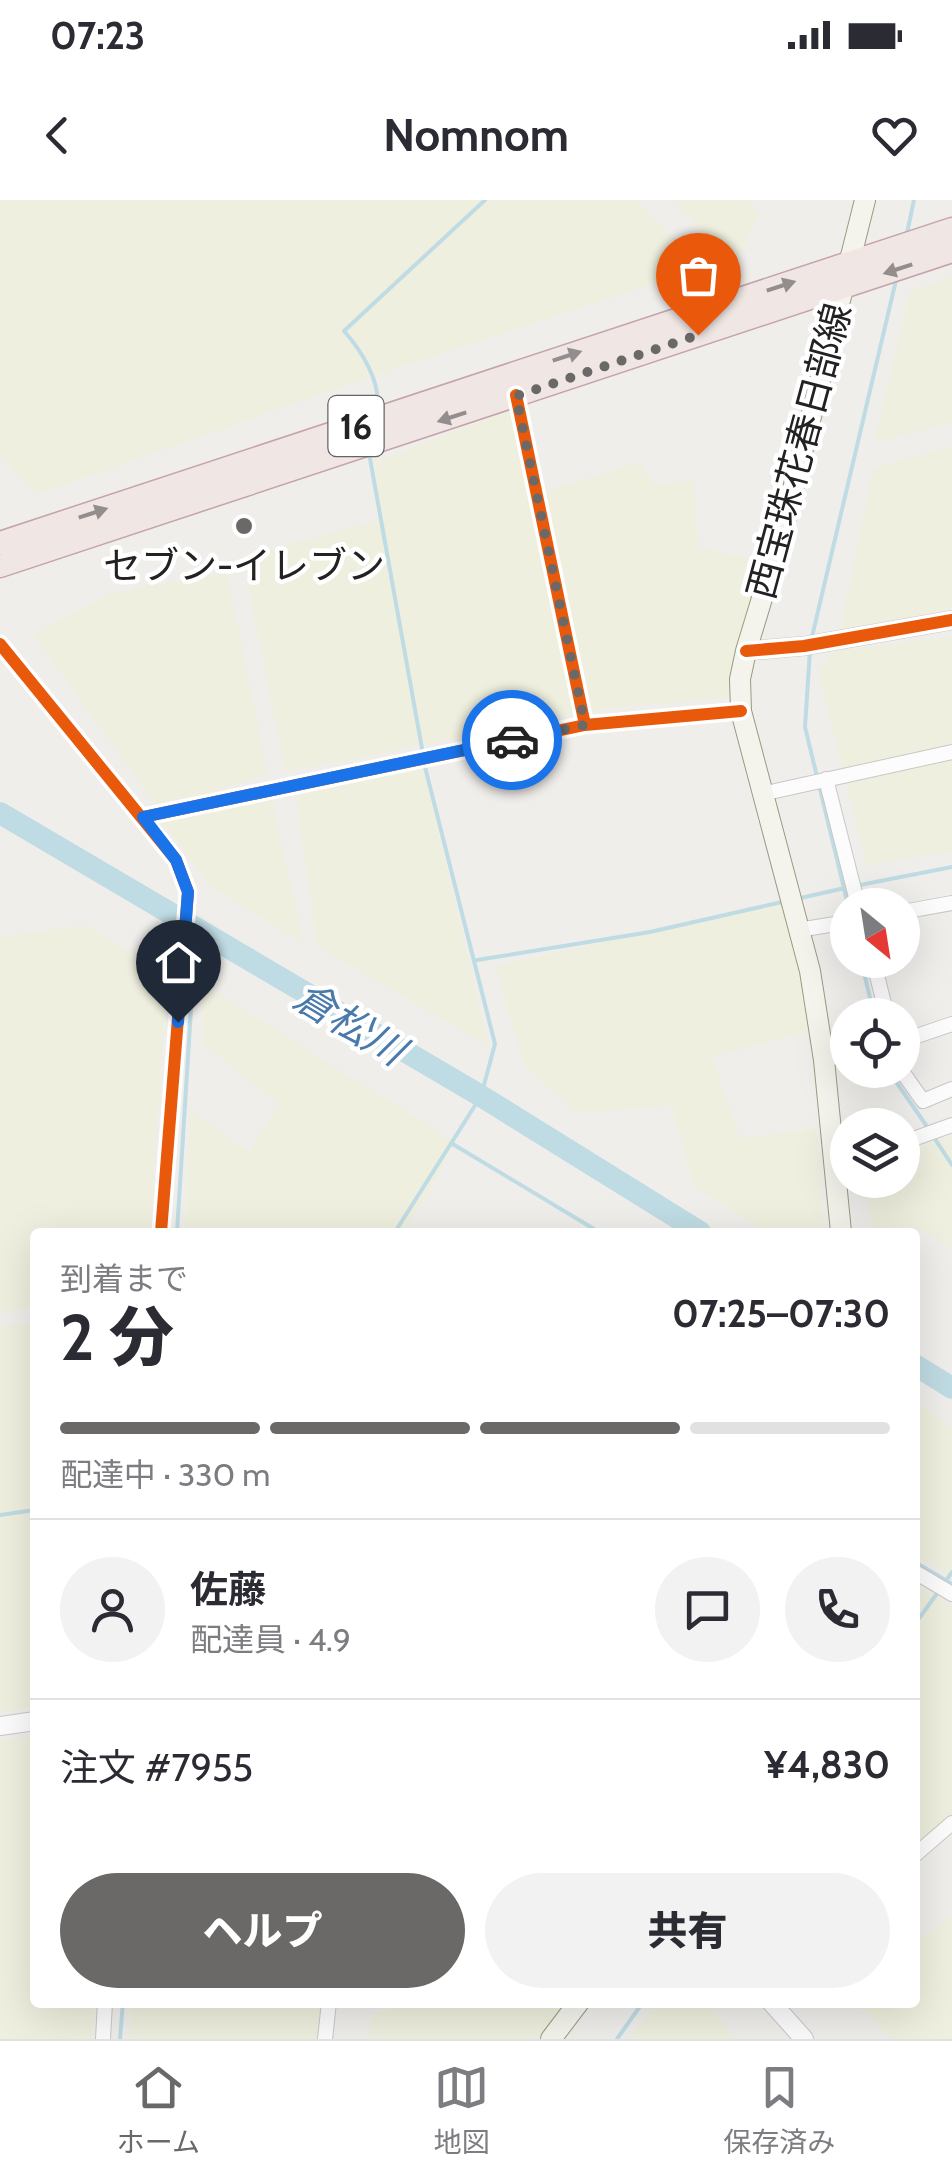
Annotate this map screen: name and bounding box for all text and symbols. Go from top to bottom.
text: 07:23 [50,12,145,59]
icon: back [30,108,85,163]
text: Nomnom [383,108,569,162]
icon: heart [867,108,922,163]
pin [656,233,741,336]
icon: bag [671,248,726,303]
one-way arrow [883,263,913,278]
one-way arrow [766,277,796,292]
street label: 西宝珠花春日部線 [737,298,861,604]
one-way arrow [553,348,583,363]
road number: 16 [328,396,384,456]
one-way arrow [437,410,467,425]
one-way arrow [78,504,108,519]
marker: セブン-イレブン [233,515,255,537]
place label: セブン-イレブン [103,542,385,589]
courier [462,690,562,790]
icon: car [485,713,540,768]
north arrow [830,888,920,978]
map controls [830,888,920,1198]
pin [136,920,221,1023]
icon: home [151,935,206,990]
water label: 倉松川 [286,971,417,1077]
button: locate [830,998,920,1088]
button: layers [830,1108,920,1198]
text: 到着まで [60,1259,188,1298]
text: 07:25–07:30 [672,1290,890,1337]
text: 2 分 [60,1297,174,1376]
text: 配達中 · 330 m [60,1455,270,1494]
button: person [60,1557,165,1662]
button: chat [655,1557,760,1662]
button: phone [785,1557,890,1662]
text: 佐藤 [190,1566,266,1613]
text: 配達員 · 4.9 [190,1620,351,1659]
text: ¥4,830 [764,1741,890,1788]
text: 注文 #7955 [60,1744,253,1791]
button: ヘルプ [60,1873,465,1988]
button: 共有 [485,1873,890,1988]
tab: ホーム [117,2060,200,2160]
tab: 地図 [434,2060,490,2160]
tab: 保存済み [723,2060,835,2160]

